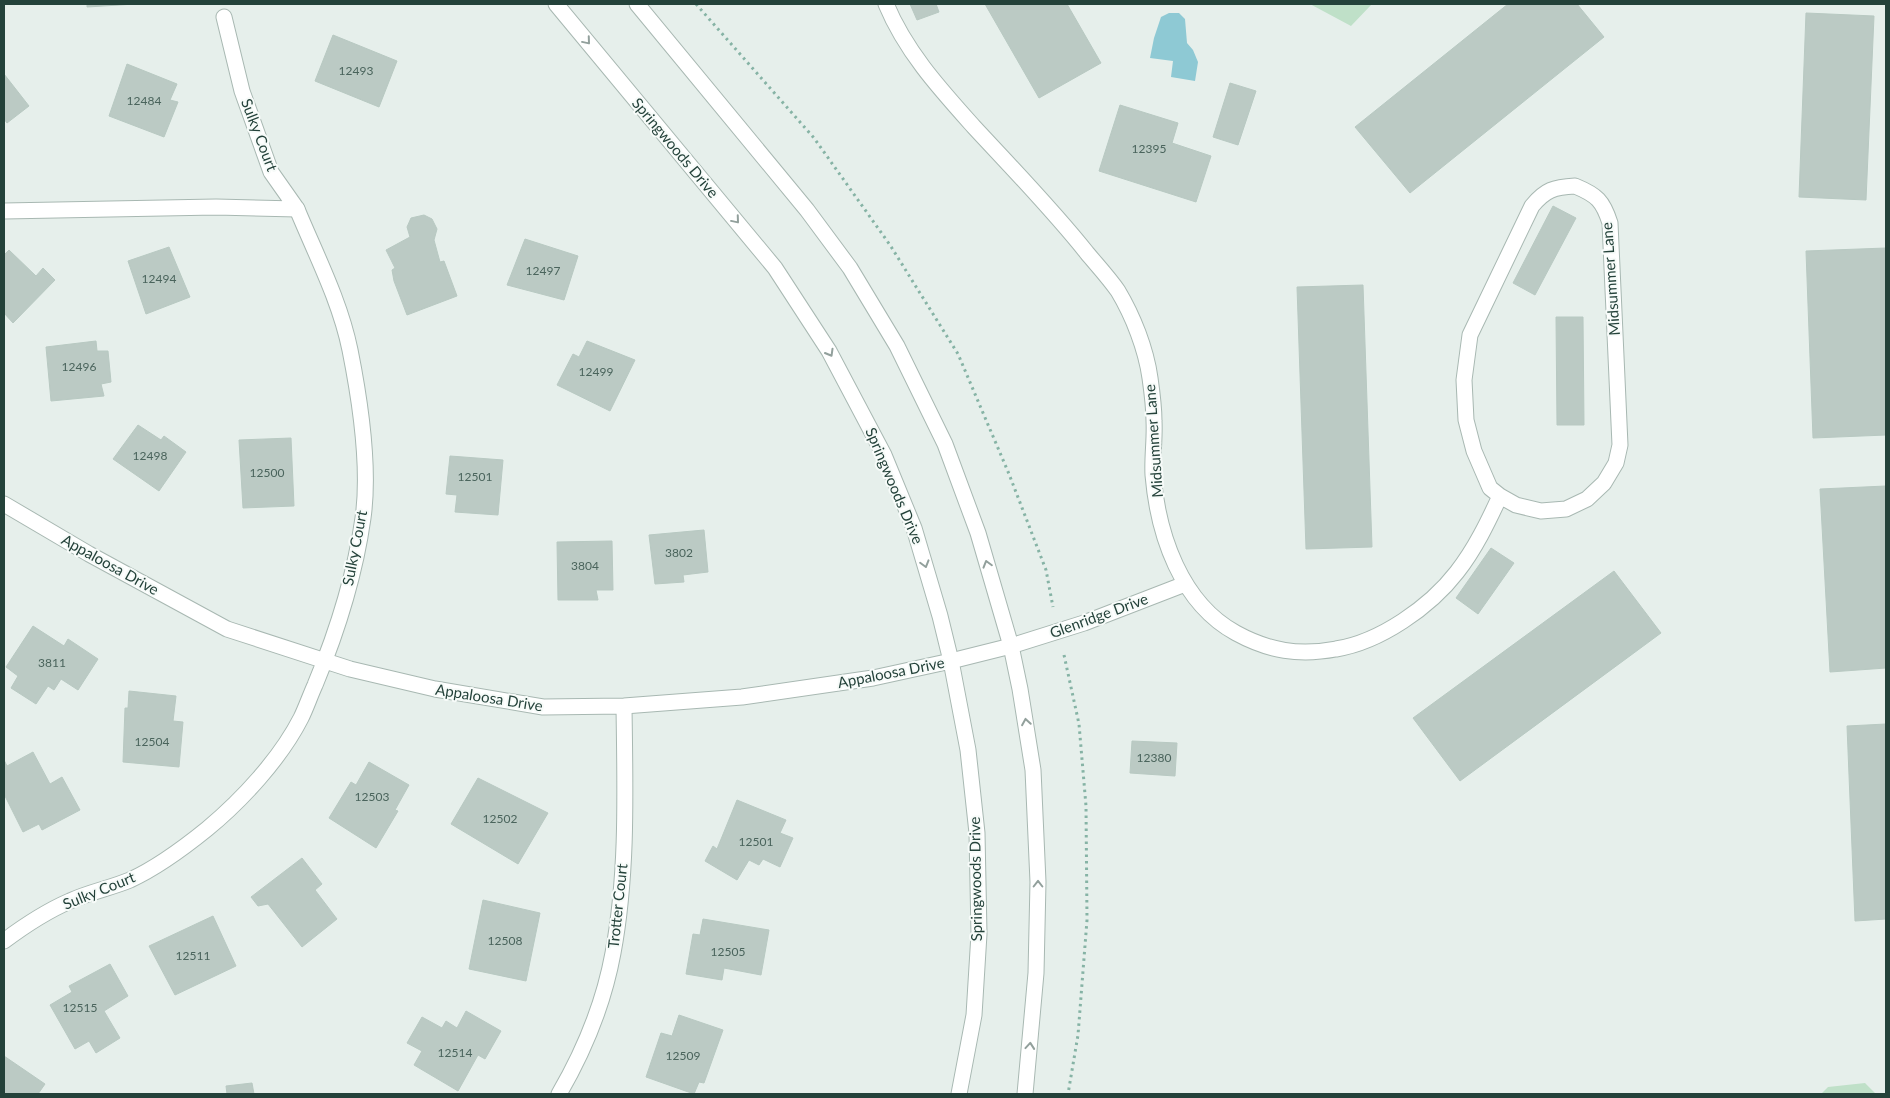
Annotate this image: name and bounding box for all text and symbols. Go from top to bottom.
one-way arrow [582,36,591,45]
house number: 12493 [339,63,373,78]
house number: 12484 [127,93,161,108]
street label: Springwoods Drive [629,94,723,201]
street label: Sulky Court [238,96,282,174]
house number: 12395 [1132,141,1166,156]
one-way arrow [730,215,739,224]
street label: Midsummer Lane [1597,222,1623,336]
house number: 12497 [526,263,560,278]
house number: 12494 [142,271,176,286]
one-way arrow [823,347,833,356]
house number: 12496 [62,359,96,374]
house number: 12499 [579,364,613,379]
street label: Midsummer Lane [1140,384,1166,498]
street label: Springwoods Drive [862,425,928,547]
house number: 12498 [133,448,167,463]
house number: 12500 [250,465,284,480]
house number: 12501 [458,469,492,484]
street label: Sulky Court [338,508,370,587]
street label: Appaloosa Drive [59,530,162,598]
house number: 3802 [665,545,693,560]
house number: 3804 [571,558,599,573]
one-way arrow [919,560,930,568]
one-way arrow [983,560,993,569]
street label: Glenridge Drive [1047,589,1150,641]
street label: Appaloosa Drive [836,653,946,691]
house number: 3811 [38,655,66,670]
street label: Appaloosa Drive [434,680,544,714]
one-way arrow [1021,717,1031,726]
house number: 12504 [135,734,169,749]
house number: 12380 [1137,750,1171,765]
house number: 12503 [355,789,389,804]
house number: 12502 [483,811,517,826]
street label: Springwoods Drive [965,816,985,942]
house number: 12501 [739,834,773,849]
street label: Trotter Court [604,862,630,949]
street label: Sulky Court [60,867,138,913]
one-way arrow [1033,879,1043,887]
house number: 12508 [488,933,522,948]
house number: 12505 [711,944,745,959]
house number: 12511 [176,948,210,963]
house number: 12515 [63,1000,97,1015]
one-way arrow [1024,1042,1035,1050]
house number: 12514 [438,1045,472,1060]
house number: 12509 [666,1048,700,1063]

